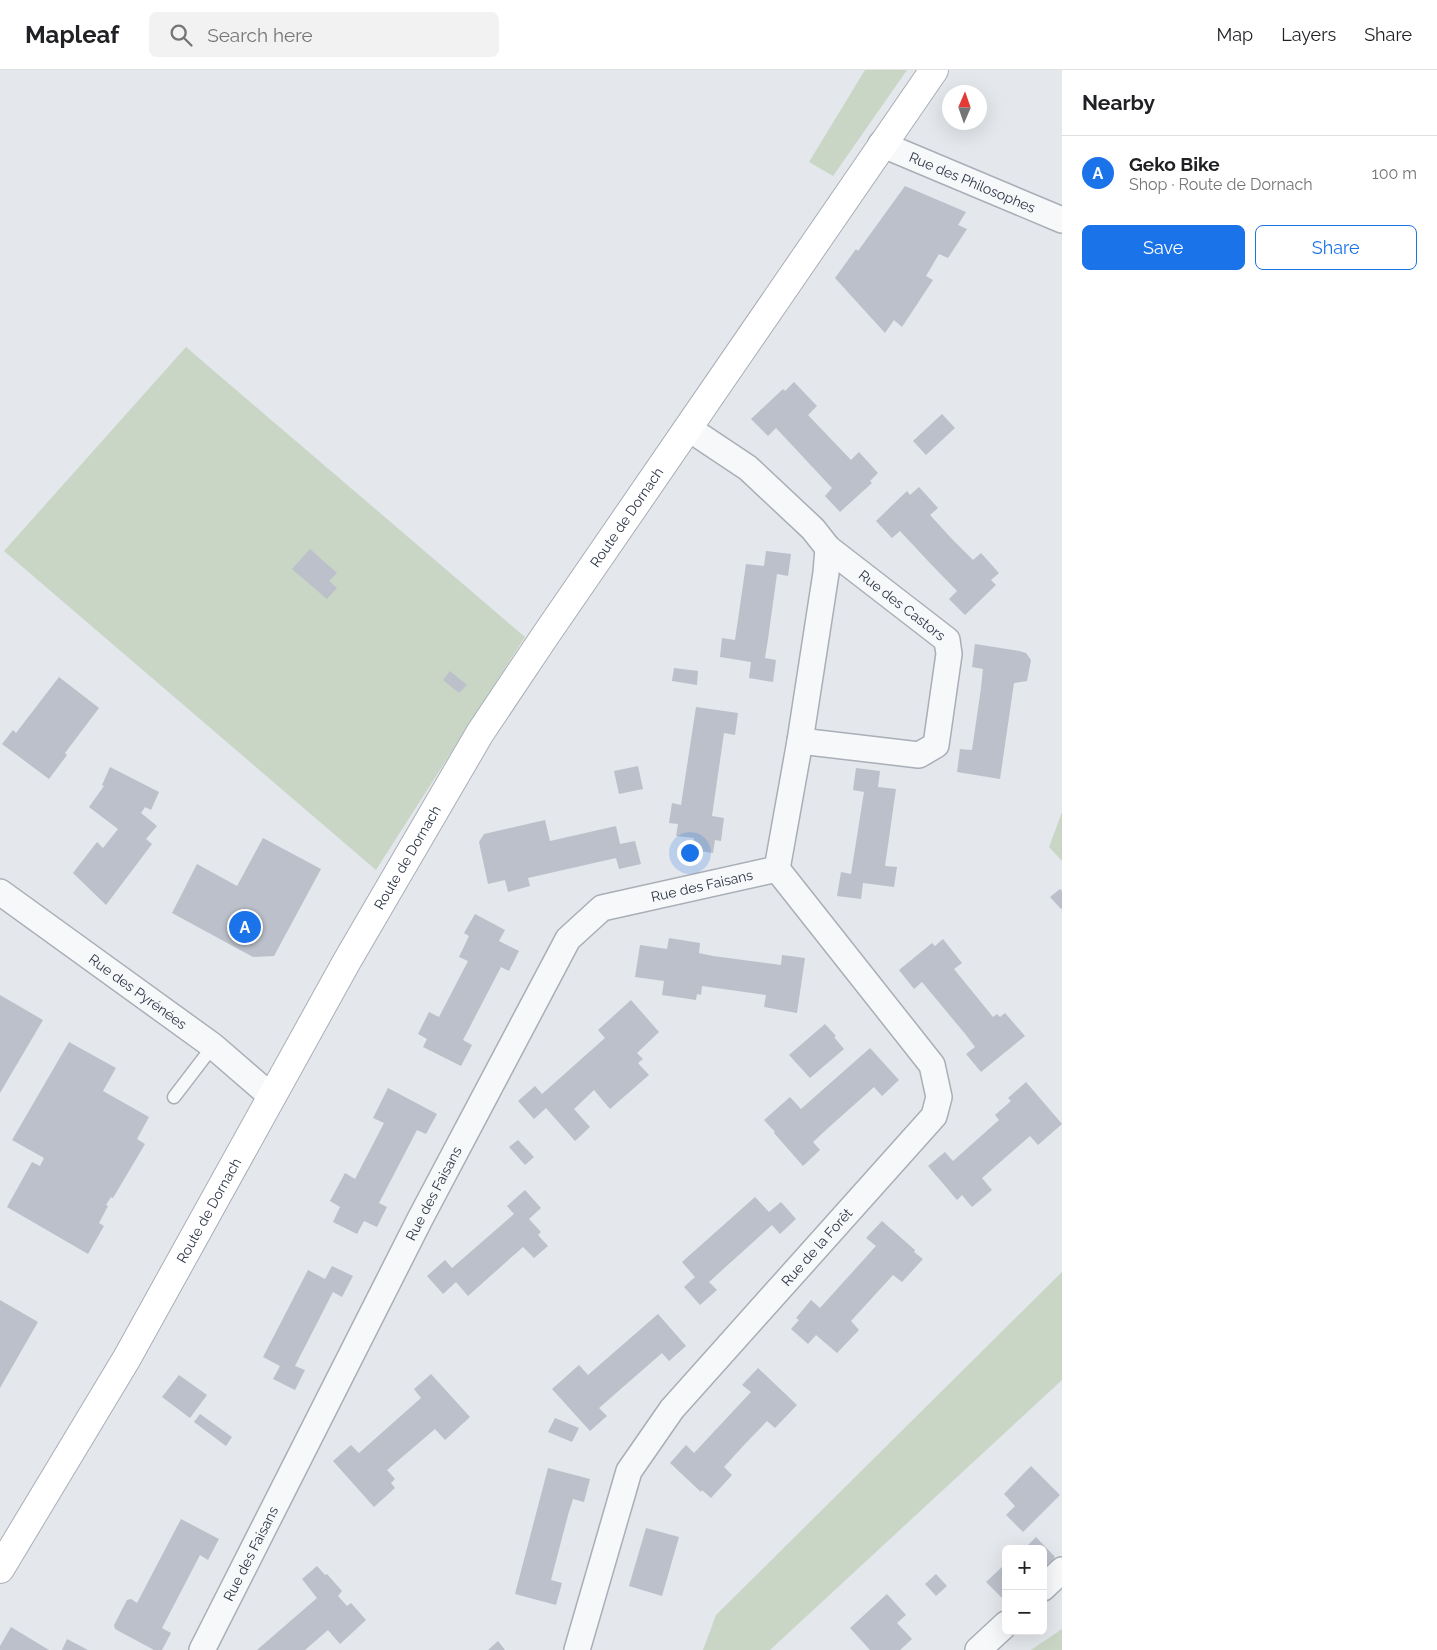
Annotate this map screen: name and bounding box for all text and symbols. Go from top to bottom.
search box [149,12,499,57]
text: Mapleaf [25,20,119,49]
icon: search [167,21,195,49]
text: Search here [207,24,313,46]
text: Map [1217,24,1253,45]
text: Layers [1281,24,1336,45]
text: Share [1364,24,1412,45]
north arrow [942,85,987,130]
text: Nearby [1082,90,1155,115]
street label: Rue des Philosophes [907,149,1038,216]
text: Geko Bike [1129,153,1220,175]
text: A [1093,164,1103,183]
text: 100 m [1372,164,1417,183]
text: Shop · Route de Dornach [1129,175,1313,194]
button: Save [1082,225,1245,270]
button: Share [1255,225,1417,270]
street label: Route de Dornach [587,464,666,570]
street label: Rue des Castors [856,567,949,644]
street label: Route de Dornach [371,803,444,912]
your location [677,840,703,866]
street label: Rue des Faisans [649,867,754,905]
pin: A [229,908,261,946]
street label: Rue des Pyrénées [86,951,190,1033]
street label: Rue des Faisans [403,1144,465,1243]
street label: Route de Dornach [173,1155,244,1266]
street label: Rue de la Forêt [778,1205,856,1289]
street label: Rue des Faisans [220,1503,281,1604]
map controls [1002,1545,1047,1635]
button: + [1002,1545,1047,1590]
button: − [1002,1590,1047,1635]

